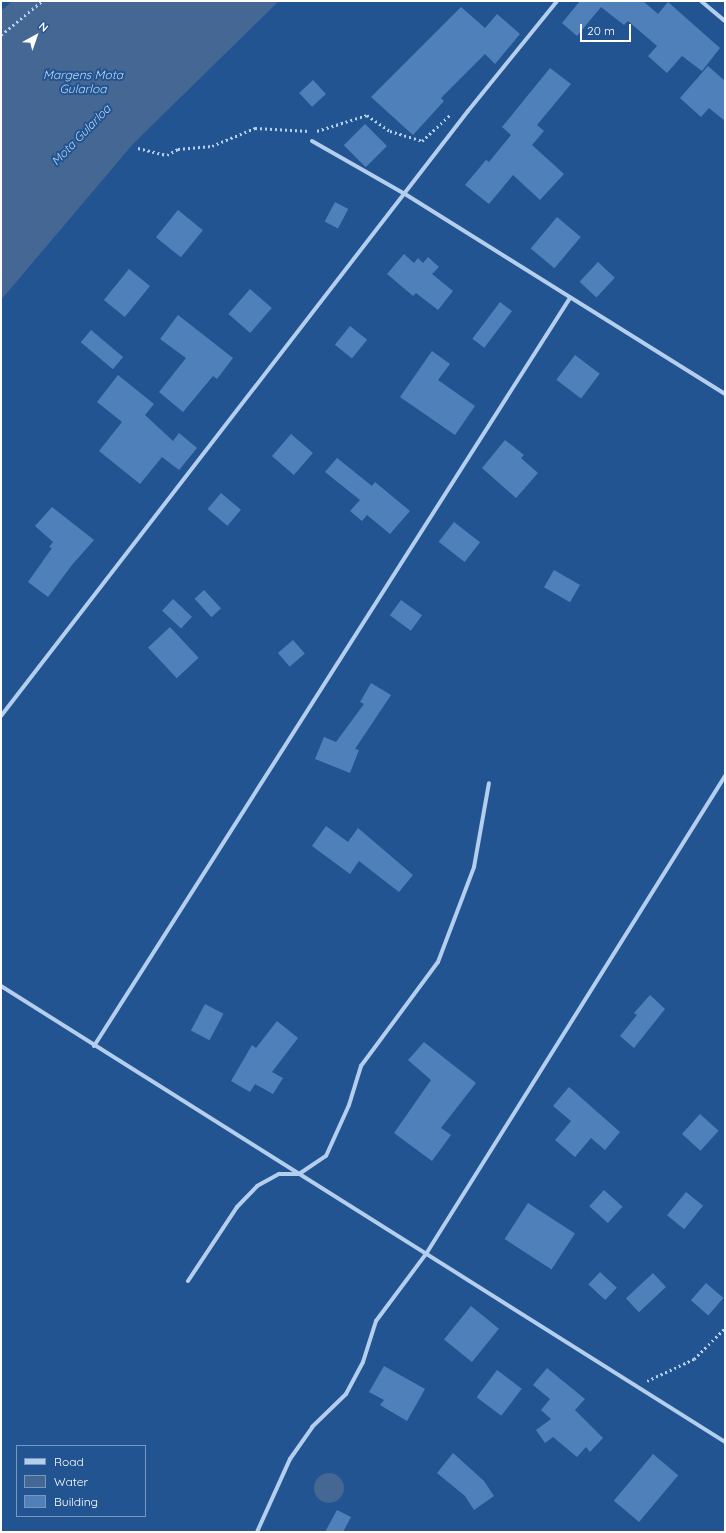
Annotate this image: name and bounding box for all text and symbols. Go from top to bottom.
north arrow [16,16,56,56]
scale bar [582,16,633,42]
text: N [36,19,51,35]
text: 20 m [587,23,615,38]
water label: Margens Mota Gularloa [43,68,123,96]
water label: Mota Gularloa [48,102,114,168]
legend [16,1445,146,1517]
text: Road [54,1454,84,1469]
text: Water [54,1474,88,1489]
text: Building [54,1494,98,1509]

